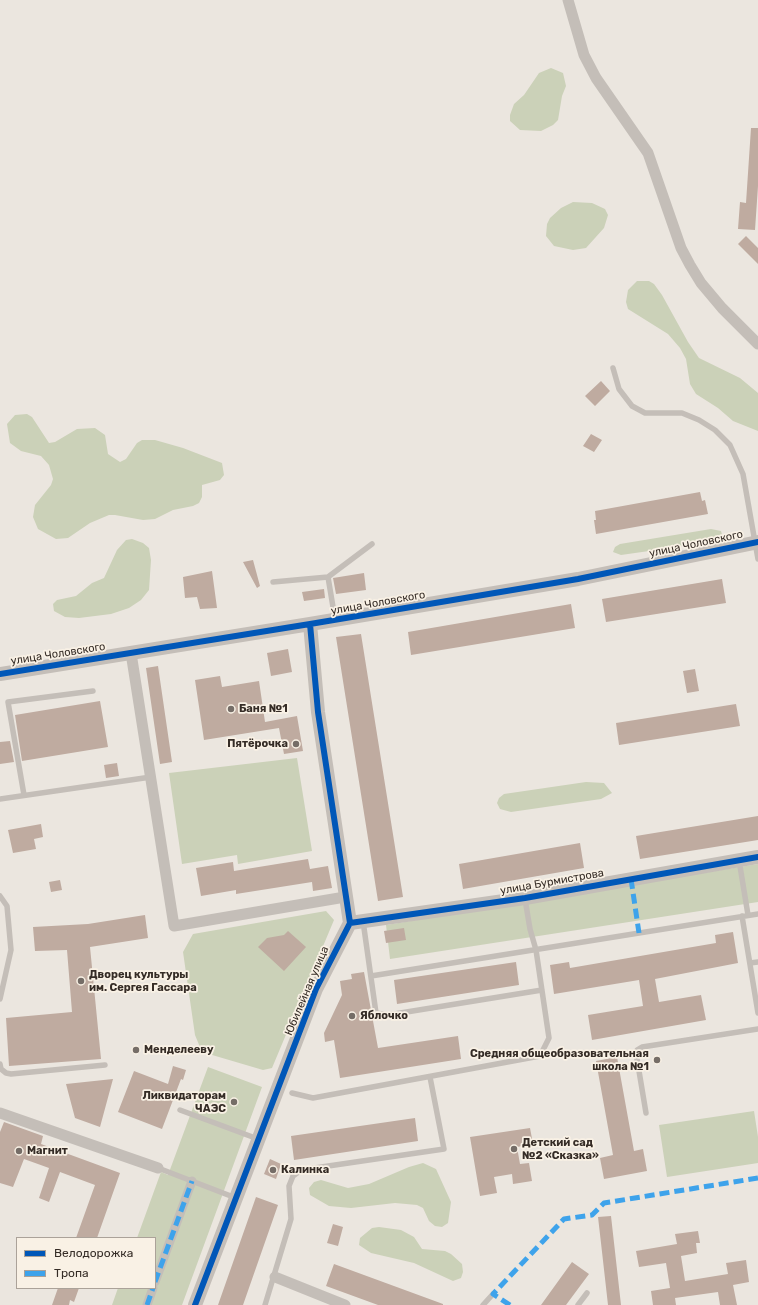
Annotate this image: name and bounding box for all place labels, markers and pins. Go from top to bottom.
place label: Баня №1 [239,702,288,716]
marker: Баня №1 [226,704,236,714]
place label: Пятёрочка [227,737,288,751]
marker: Пятёрочка [291,739,301,749]
place label: Дворец культуры им. Сергея Гассара [89,968,197,994]
marker: Дворец культуры им. Сергея Гассара [76,976,86,986]
place label: Яблочко [360,1009,408,1023]
marker: Яблочко [347,1011,357,1021]
place label: Менделееву [144,1043,213,1057]
marker: Менделееву [131,1045,141,1055]
place label: Средняя общеобразовательная школа №1 [470,1047,649,1073]
marker: Средняя общеобразовательная школа №1 [652,1055,662,1065]
place label: Ликвидаторам ЧАЭС [142,1089,226,1115]
marker: Ликвидаторам ЧАЭС [229,1097,239,1107]
place label: Детский сад №2 «Сказка» [522,1136,599,1162]
place label: Магнит [27,1144,68,1158]
marker: Детский сад №2 «Сказка» [509,1144,519,1154]
marker: Магнит [14,1146,24,1156]
place label: Калинка [281,1163,329,1177]
marker: Калинка [268,1165,278,1175]

